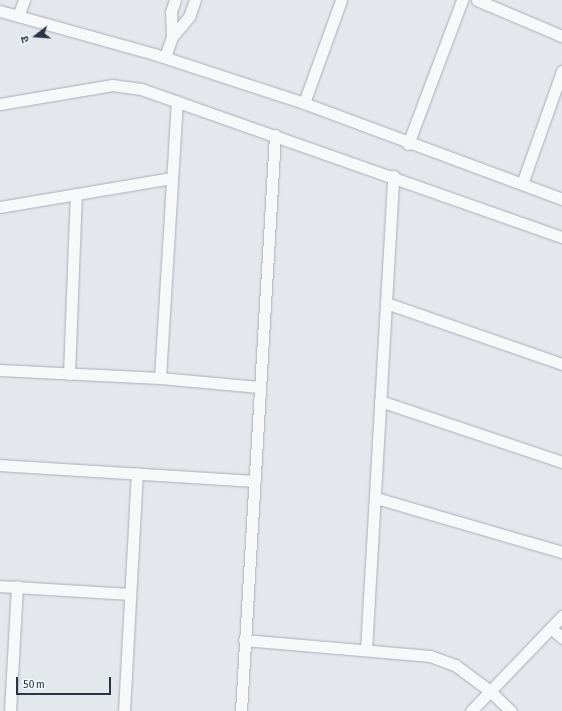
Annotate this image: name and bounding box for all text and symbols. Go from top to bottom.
north arrow [16,16,56,56]
text: उ [18,35,31,44]
scale bar [18,669,113,695]
text: 50 m [23,677,45,691]

